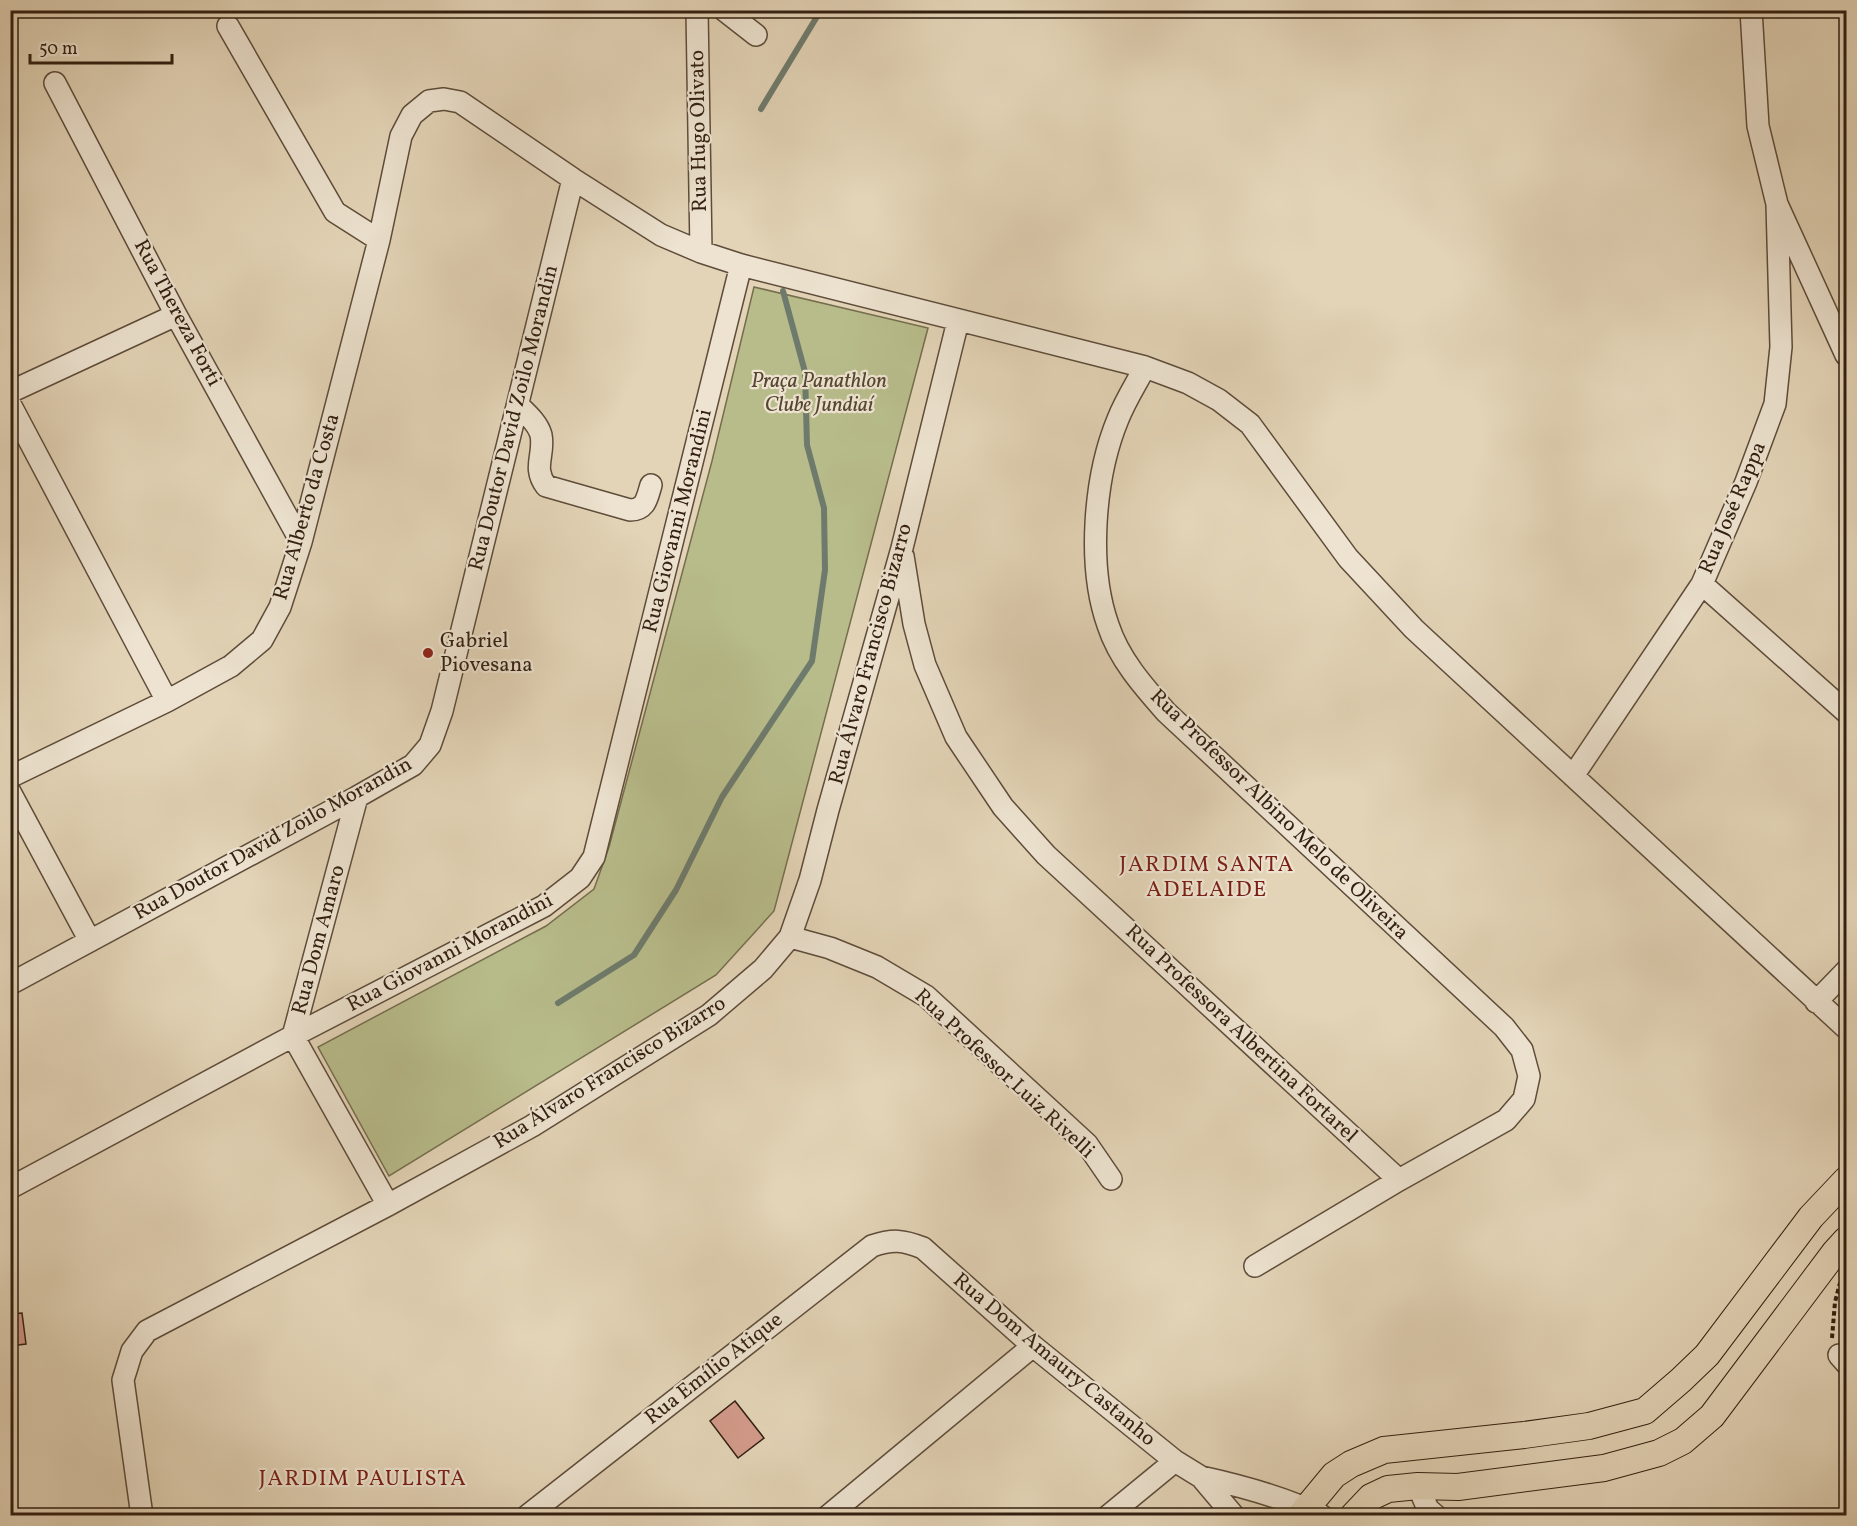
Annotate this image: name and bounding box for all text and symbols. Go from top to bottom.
scale bar [30,27,172,65]
text: 50 m [39,37,78,62]
street label: Rua Hugo Olivato [683,50,715,212]
street label: Rua Thereza Forti [126,234,228,392]
street label: Rua Doutor David Zoilo Morandin [462,262,566,574]
park label: Praça Panathlon Clube Jundiaí [751,367,887,420]
street label: Rua Giovanni Morandini [636,406,720,636]
street label: Rua Alberto da Costa [266,410,348,604]
street label: Rua José Rappa [1692,437,1774,579]
street label: Rua Álvaro Francisco Bizarro [822,520,920,788]
place label: Gabriel Piovesana [440,627,533,680]
marker: Gabriel Piovesana [421,646,435,660]
street label: Rua Professor Albino Melo de Oliveira [1143,683,1415,947]
street label: Rua Doutor David Zoilo Morandin [128,750,418,928]
district label: JARDIM SANTA ADELAIDE [1119,850,1295,906]
street label: Rua Dom Amaro [285,862,353,1018]
street label: Rua Giovanni Morandini [342,886,558,1020]
street label: Rua Professora Albertina Fortarel [1118,918,1364,1150]
street label: Rua Professor Luiz Rivelli [907,982,1101,1166]
street label: Rua Álvaro Francisco Bizarro [488,989,732,1157]
street label: Rua Dom Amaury Castanho [946,1266,1162,1454]
street label: Rua Emílio Atique [639,1306,789,1432]
district label: JARDIM PAULISTA [259,1464,467,1495]

